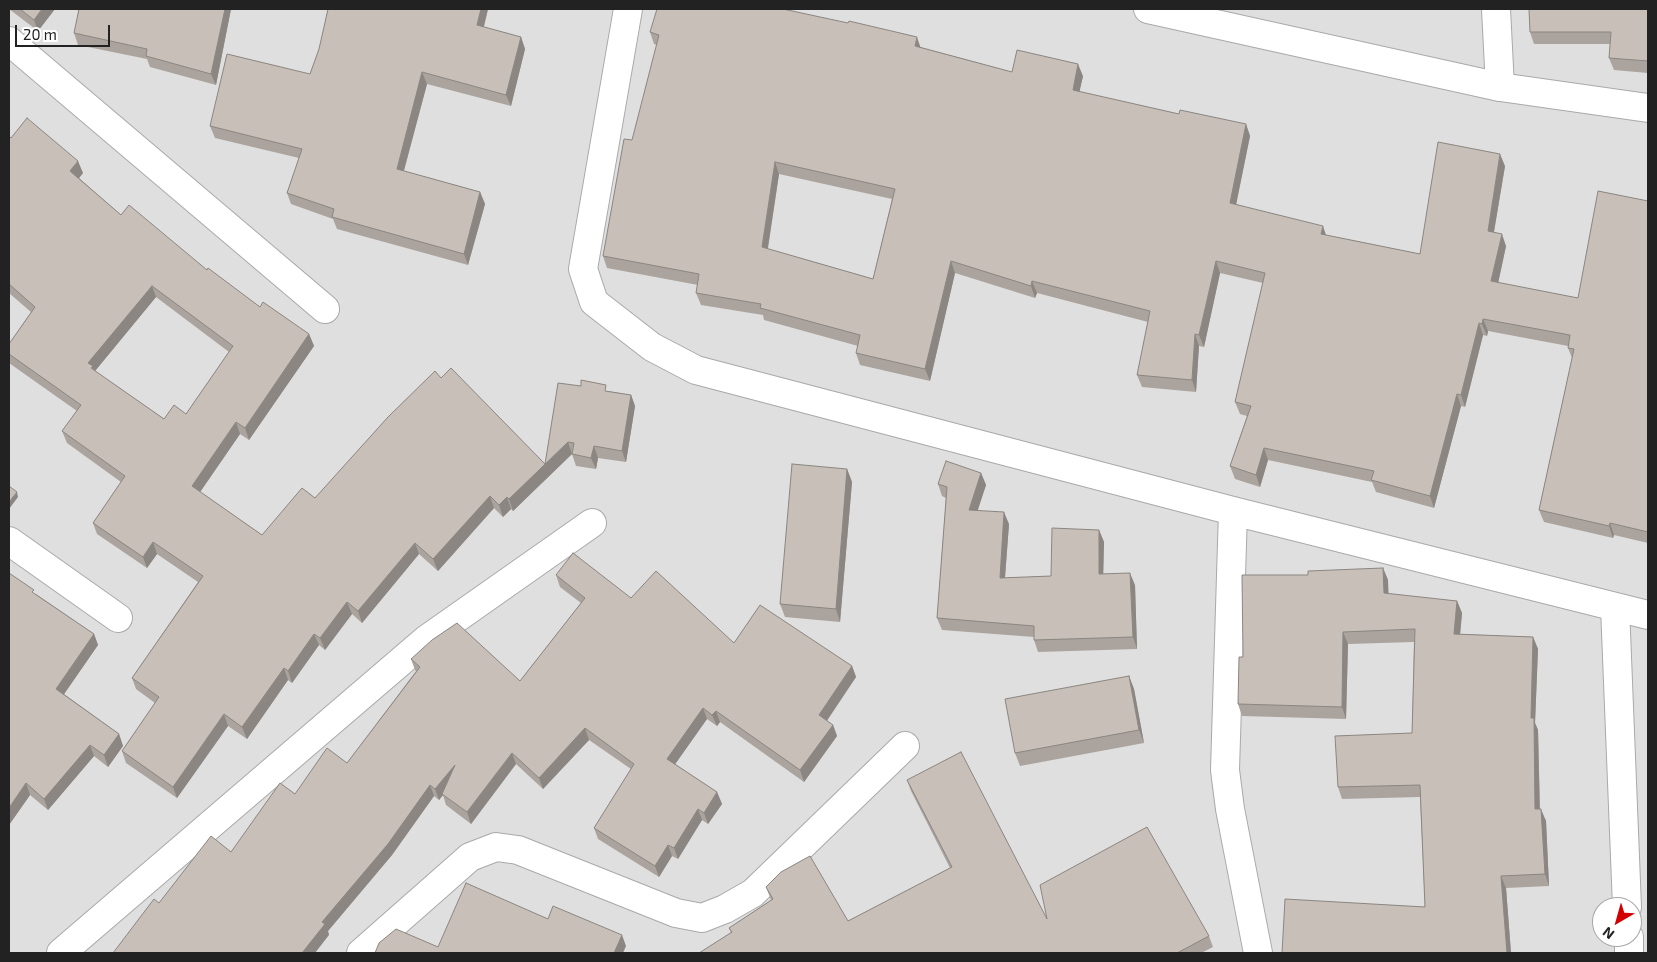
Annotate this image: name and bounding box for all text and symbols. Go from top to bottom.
scale bar [18,15,112,47]
text: 20 m [23,25,57,43]
north arrow [1592,897,1642,947]
text: N [1599,924,1617,943]

